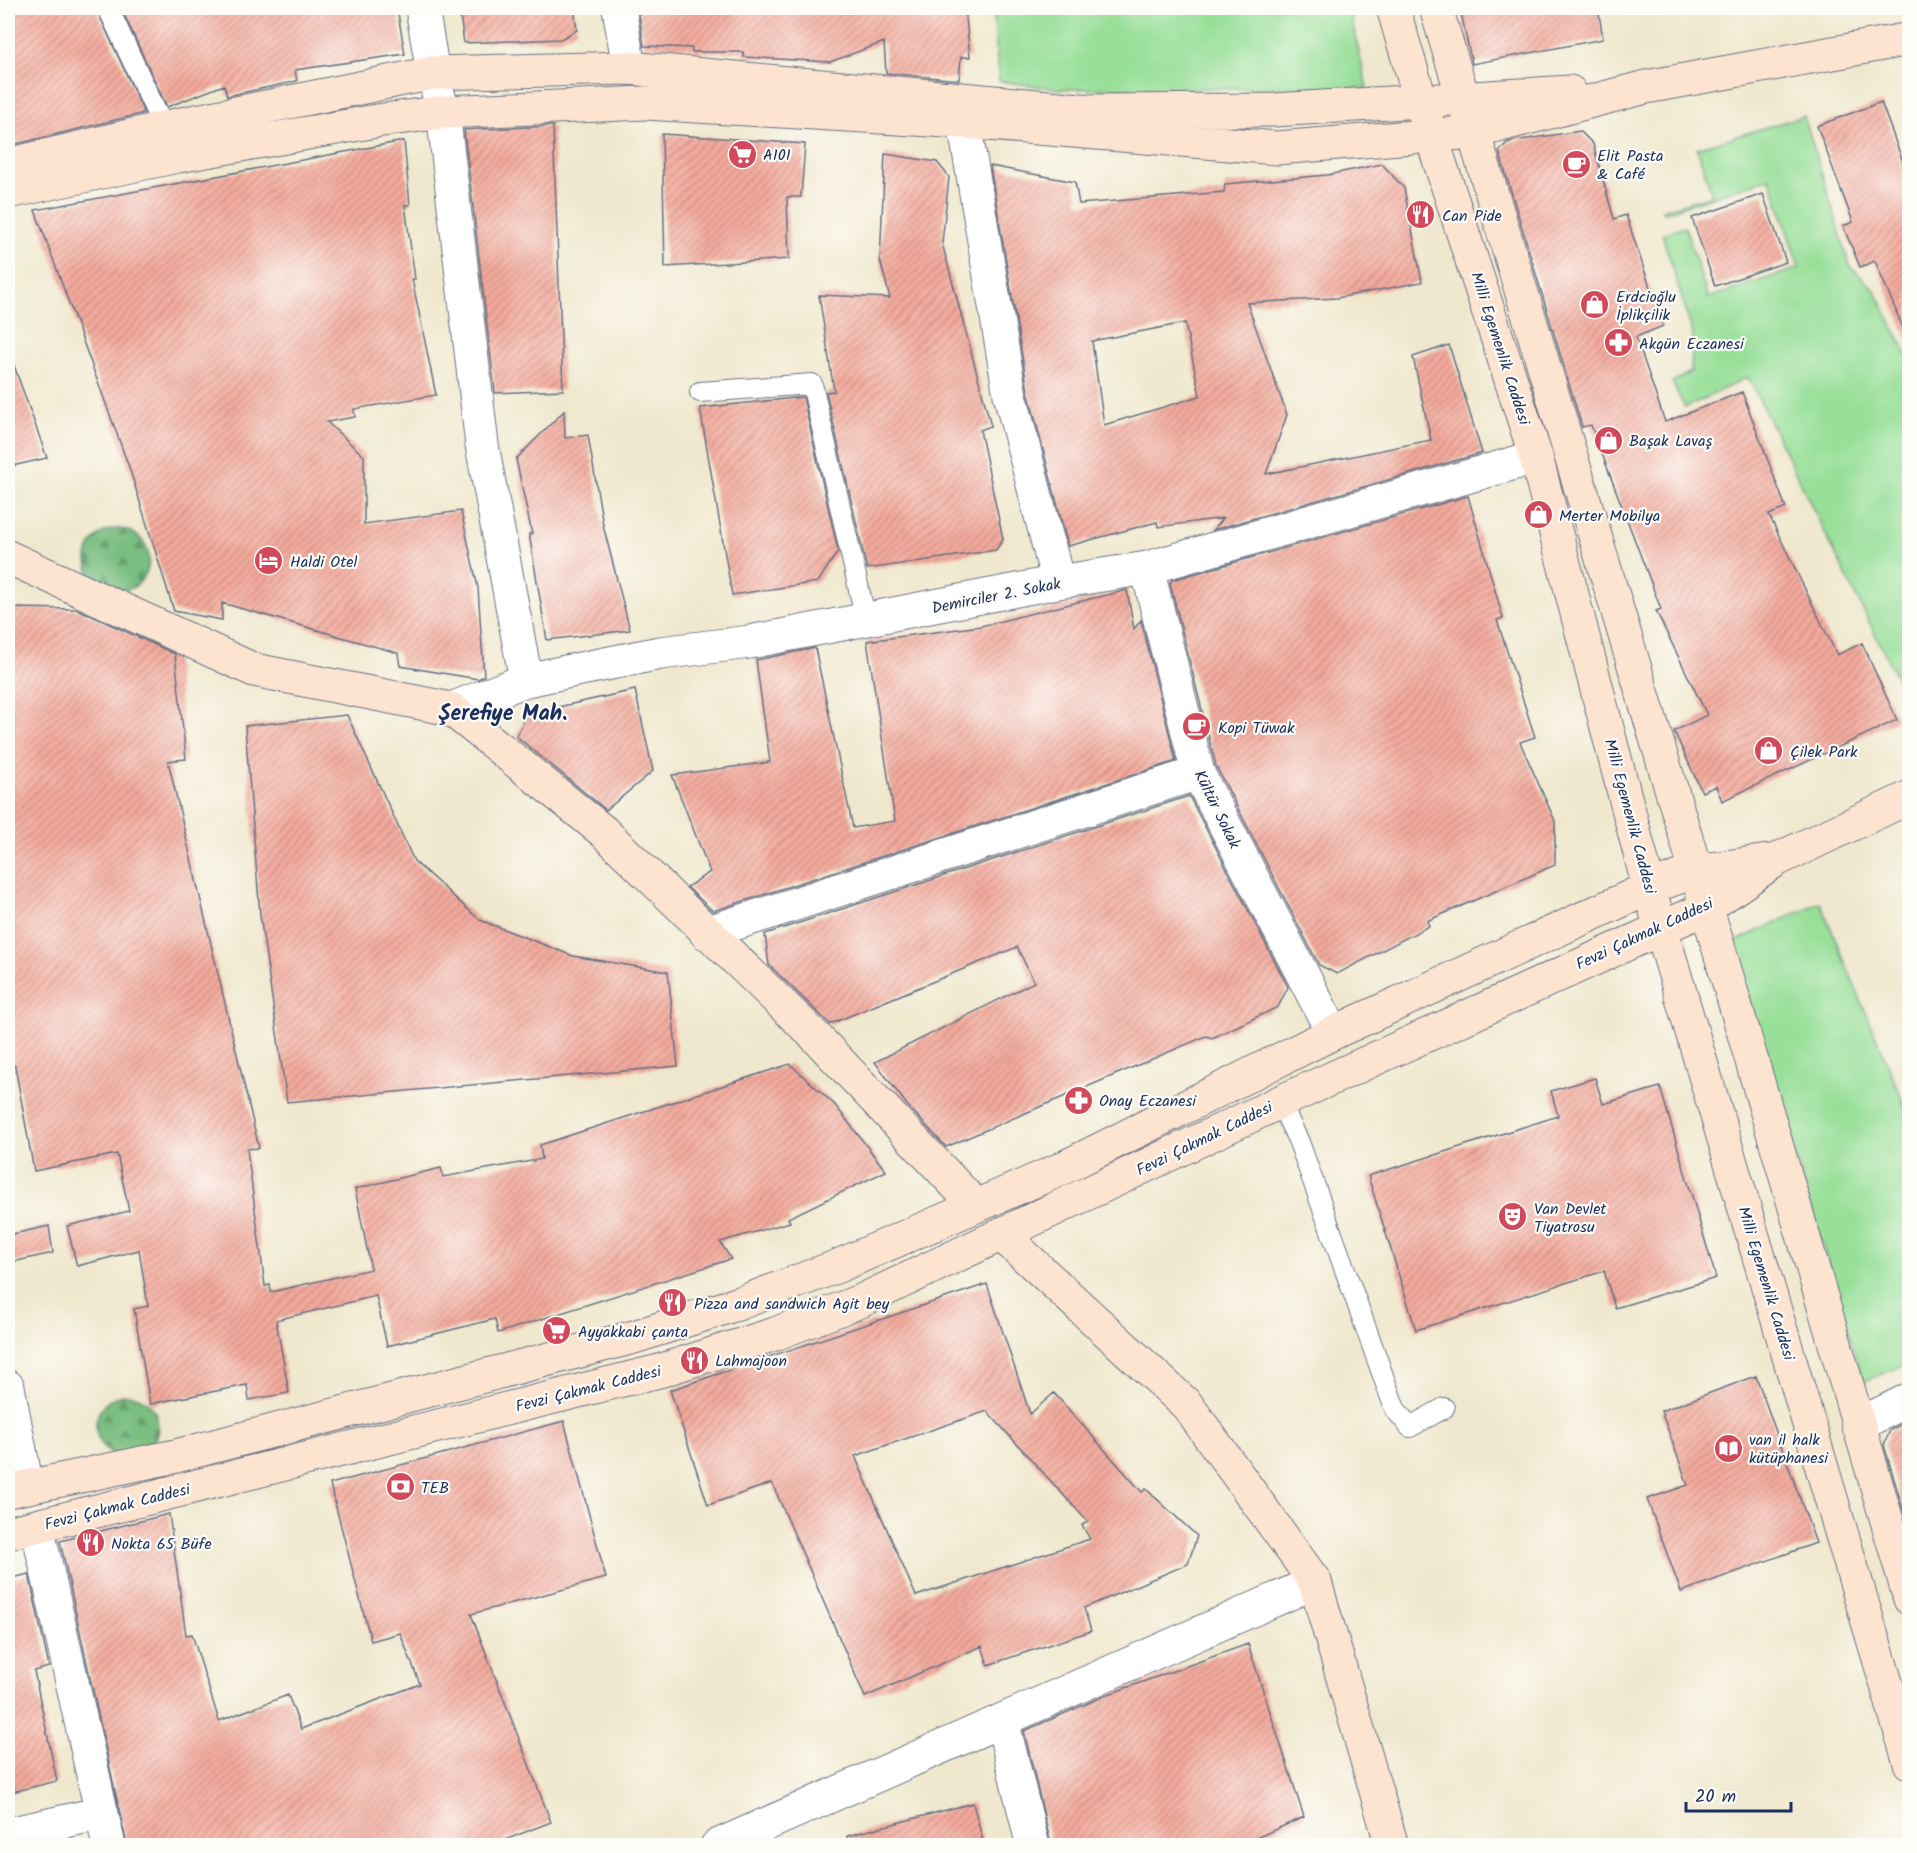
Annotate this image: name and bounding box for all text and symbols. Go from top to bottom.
supermarket icon: A101 [726,138,758,170]
place label: A101 [763,143,791,168]
place label: Elit Pasta & Café [1597,144,1663,187]
cafe icon: Elit Pasta & Café [1560,148,1592,180]
restaurant icon: Can Pide [1405,199,1437,231]
place label: Can Pide [1442,204,1502,229]
street label: Milli Egemenlik Caddesi [1463,269,1536,429]
place label: Erdcioğlu İplikçilik [1616,285,1676,328]
shop icon: Erdcioğlu İplikçilik [1579,289,1611,321]
pharmacy icon: Akgün Eczanesi [1602,327,1634,359]
place label: Akgün Eczanesi [1639,332,1745,357]
shop icon: Başak Lavaş [1592,424,1624,456]
place label: Başak Lavaş [1629,429,1712,454]
shop icon: Merter Mobilya [1522,499,1554,531]
place label: Merter Mobilya [1559,504,1660,529]
hotel icon: Haldi Otel [253,545,285,577]
place label: Haldi Otel [290,550,358,575]
street label: Demirciler 2. Sokak [930,572,1063,621]
district label: Şerefiye Mah. [439,697,567,732]
cafe icon: Kopi Tüwak [1181,711,1213,743]
place label: Kopi Tüwak [1218,716,1295,741]
shop icon: Çilek Park [1753,735,1785,767]
street label: Milli Egemenlik Caddesi [1597,736,1663,898]
place label: Çilek Park [1790,740,1858,765]
street label: Kültür Sokak [1187,766,1247,854]
street label: Fevzi Çakmak Caddesi [1572,891,1719,977]
pharmacy icon: Onay Eczanesi [1062,1084,1094,1116]
place label: Onay Eczanesi [1099,1089,1197,1114]
street label: Fevzi Çakmak Caddesi [1132,1095,1278,1183]
place label: Van Devlet Tiyatrosu [1534,1197,1607,1240]
theatre icon: Van Devlet Tiyatrosu [1497,1201,1529,1233]
street label: Milli Egemenlik Caddesi [1730,1203,1801,1365]
restaurant icon: Pizza and sandwich Agit bey [657,1287,689,1319]
place label: Pizza and sandwich Agit bey [694,1292,890,1317]
supermarket icon: Ayyakkabi çanta [541,1315,573,1347]
place label: Ayyakkabi çanta [578,1320,688,1345]
restaurant icon: Lahmajoon [678,1344,710,1376]
place label: Lahmajoon [715,1349,787,1374]
street label: Fevzi Çakmak Caddesi [513,1359,665,1420]
place label: van il halk kütüphanesi [1749,1428,1829,1471]
library icon: van il halk kütüphanesi [1712,1432,1744,1464]
bank icon: TEB [384,1471,416,1503]
place label: TEB [421,1476,449,1501]
street label: Fevzi Çakmak Caddesi [42,1477,194,1538]
restaurant icon: Nokta 65 Büfe [74,1527,106,1559]
place label: Nokta 65 Büfe [111,1532,212,1557]
scale bar [1686,1775,1791,1813]
text: 20 m [1695,1783,1736,1812]

